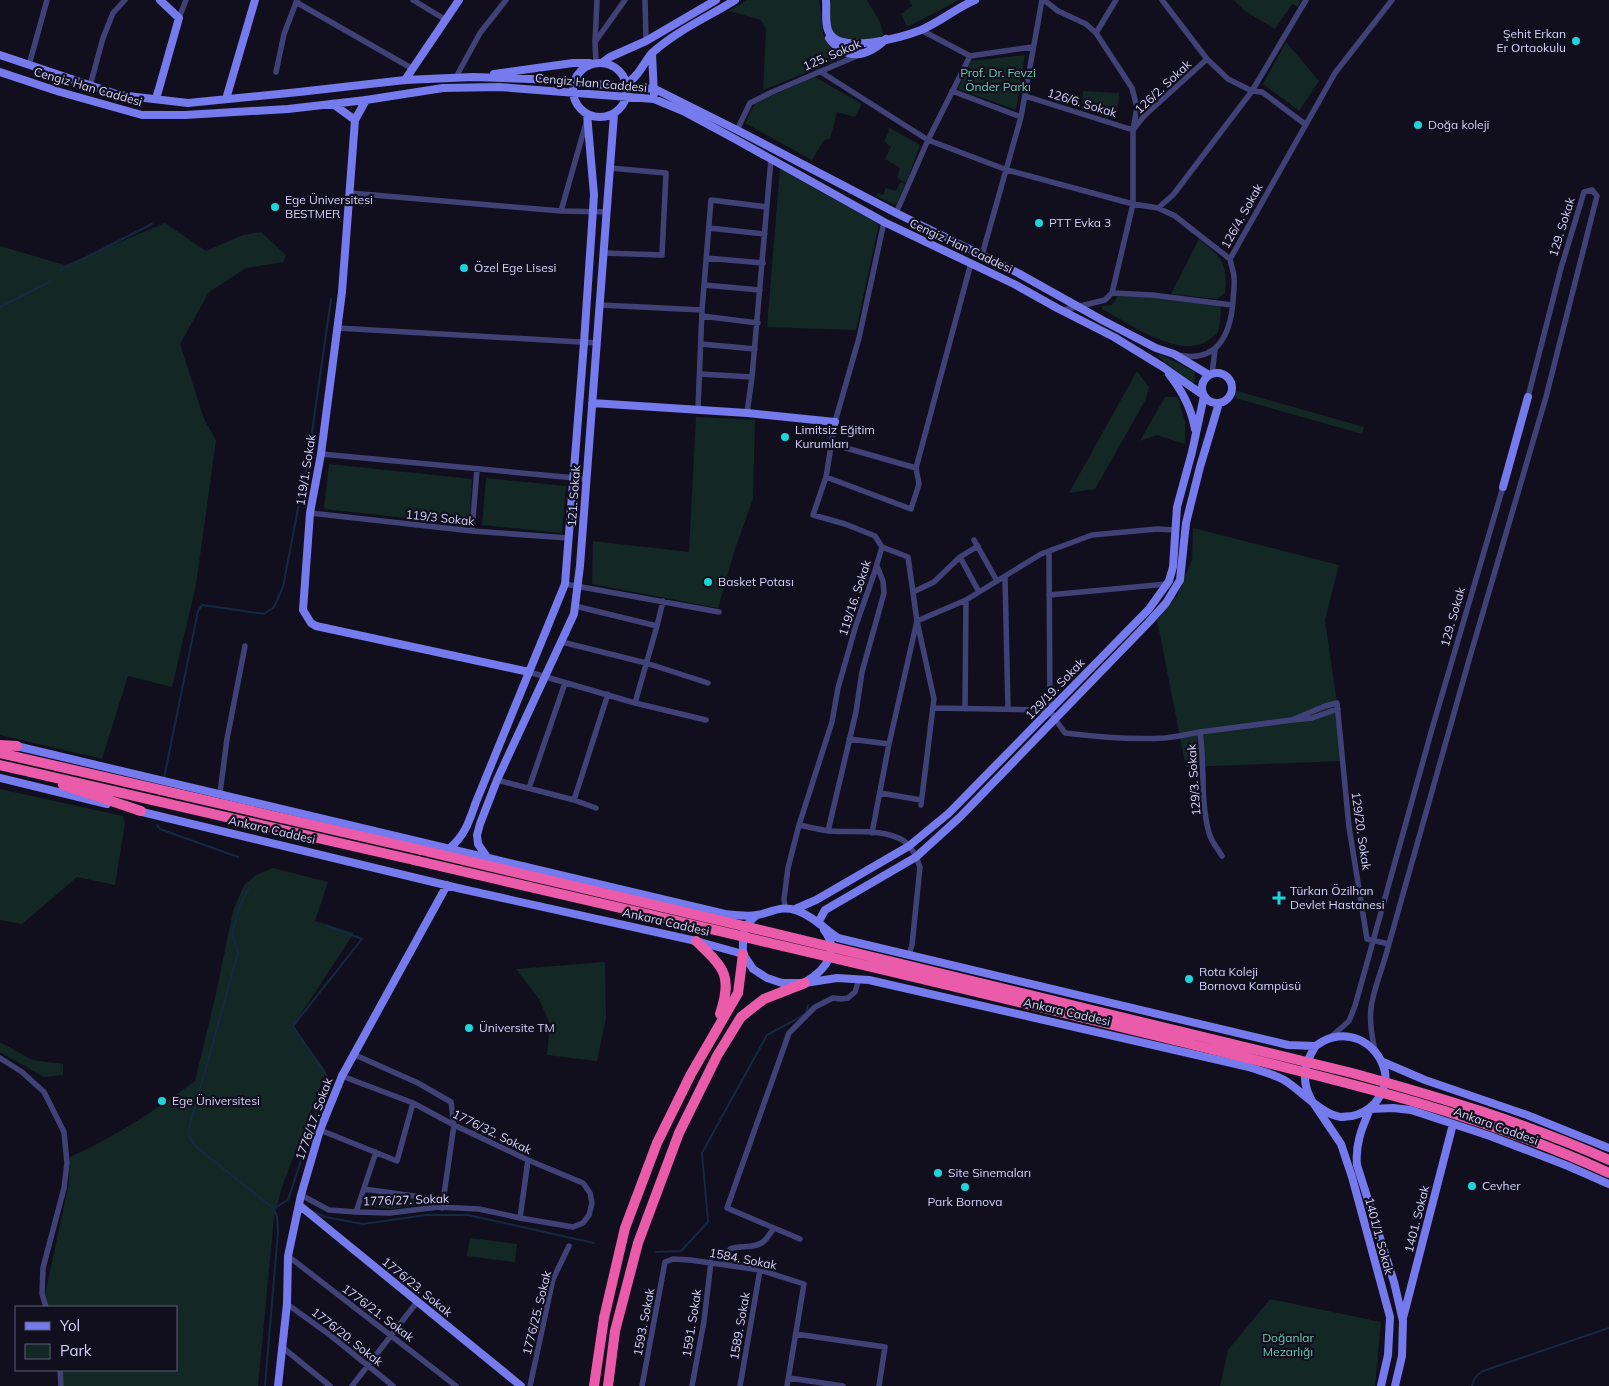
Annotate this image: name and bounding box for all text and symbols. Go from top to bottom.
place label: Şehit Erkan Er Ortaokulu [1496,26,1566,55]
street label: 125. Sokak [801,35,864,73]
marker: Şehit Erkan Er Ortaokulu [1570,35,1582,47]
street label: 126/2. Sokak [1131,56,1195,117]
street label: Cengiz Han Caddesi [32,64,144,109]
park label: Prof. Dr. Fevzi Önder Parkı [960,65,1036,94]
street label: Cengiz Han Caddesi [534,70,648,95]
street label: 126/6. Sokak [1046,85,1120,120]
place label: Doğa koleji [1428,117,1490,132]
marker: Doğa koleji [1412,119,1424,131]
street label: 126/4. Sokak [1218,180,1266,251]
place label: Ege Üniversitesi BESTMER [285,192,373,221]
street label: 129. Sokak [1545,195,1578,258]
marker: Ege Üniversitesi BESTMER [269,201,281,213]
street label: Cengiz Han Caddesi [907,215,1015,276]
place label: PTT Evka 3 [1049,215,1111,230]
marker: PTT Evka 3 [1033,217,1045,229]
place label: Özel Ege Lisesi [474,260,557,275]
marker: Özel Ege Lisesi [458,262,470,274]
place label: Limitsiz Eğitim Kurumları [795,422,875,451]
marker: Limitsiz Eğitim Kurumları [779,431,791,443]
street label: 119/1. Sokak [292,432,319,507]
street label: 121. Sokak [564,464,583,527]
street label: 119/3 Sokak [405,506,476,529]
street label: 119/16. Sokak [835,557,874,638]
place label: Basket Potası [718,574,794,589]
marker: Basket Potası [702,576,714,588]
street label: 129. Sokak [1437,585,1468,648]
street label: 129/19. Sokak [1022,654,1088,722]
street label: 129/3. Sokak [1183,743,1203,816]
street label: 129/20. Sokak [1349,791,1375,872]
street label: Ankara Caddesi [227,812,317,847]
place label: Türkan Özilhan Devlet Hastanesi [1290,883,1385,912]
marker: Türkan Özilhan Devlet Hastanesi [1272,891,1286,905]
street label: Ankara Caddesi [621,904,711,939]
place label: Rota Koleji Bornova Kampüsü [1199,964,1301,993]
marker: Rota Koleji Bornova Kampüsü [1183,973,1195,985]
street label: Ankara Caddesi [1022,994,1112,1029]
place label: Üniversite TM [479,1020,555,1035]
marker: Üniversite TM [463,1022,475,1034]
street label: 1776/17. Sokak [292,1075,336,1162]
place label: Ege Üniversitesi [172,1093,260,1108]
marker: Ege Üniversitesi [156,1095,168,1107]
street label: Ankara Caddesi [1452,1103,1541,1148]
street label: 1776/32. Sokak [450,1106,535,1158]
place label: Site Sinemaları [948,1165,1031,1180]
marker: Site Sinemaları [932,1167,944,1179]
place label: Cevher [1482,1178,1521,1193]
marker: Cevher [1466,1180,1478,1192]
marker: Park Bornova [959,1181,971,1193]
street label: 1401. Sokak [1401,1183,1432,1254]
street label: 1776/27. Sokak [363,1190,450,1209]
place label: Park Bornova [927,1194,1003,1209]
street label: 1401/1. Sokak [1362,1196,1397,1277]
street label: 1584. Sokak [708,1245,779,1273]
street label: 1776/23. Sokak [379,1254,456,1320]
street label: 1776/25. Sokak [519,1268,554,1357]
street label: 1776/21. Sokak [339,1281,418,1345]
street label: 1593. Sokak [630,1286,658,1357]
street label: 1591. Sokak [679,1287,704,1358]
street label: 1589. Sokak [726,1290,753,1361]
street label: 1776/20. Sokak [309,1304,387,1370]
legend [15,1306,178,1371]
text: Yol [59,1316,80,1335]
park label: Doğanlar Mezarlığı [1262,1330,1314,1359]
text: Park [60,1341,92,1360]

